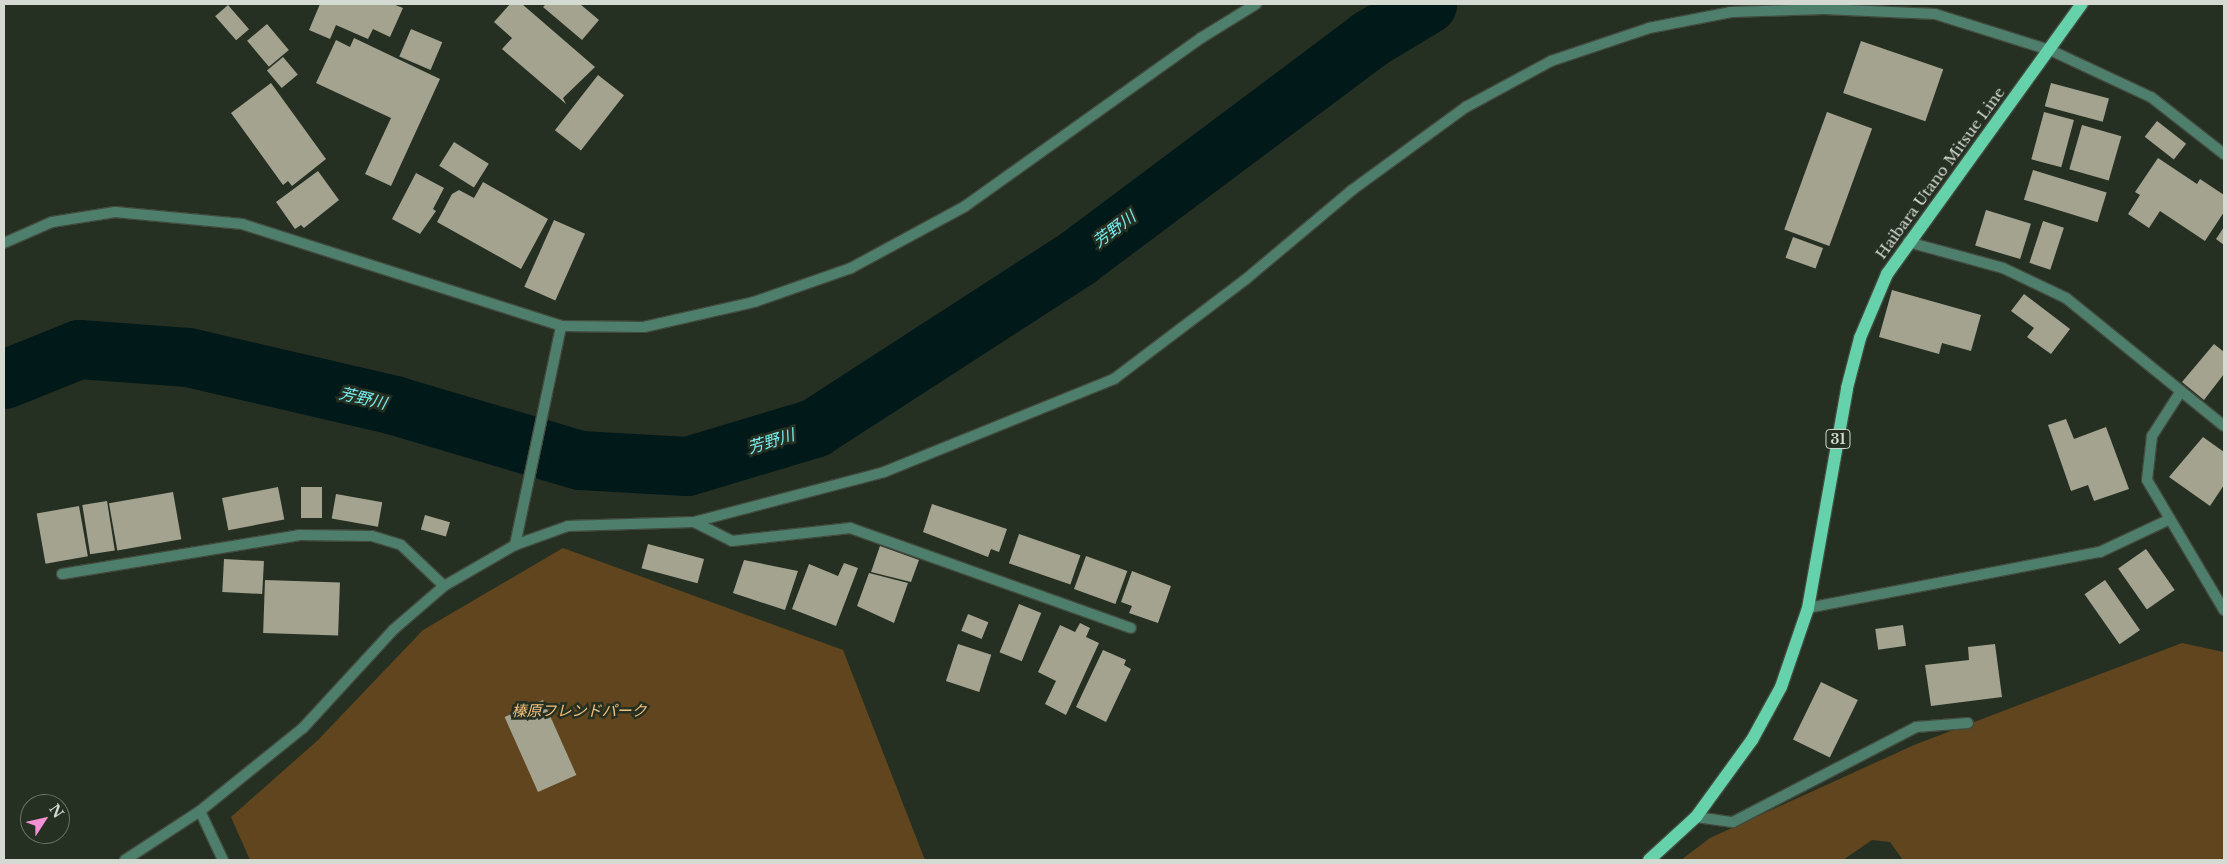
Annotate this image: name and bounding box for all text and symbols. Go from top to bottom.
street label: Haibara Utano Mitsue Line [1872,84,2008,262]
water label: 芳野川 [1089,207,1139,251]
water label: 芳野川 [337,383,389,413]
water label: 芳野川 [745,425,797,457]
road number: 31 [1824,428,1852,450]
park label: 榛原フレンドパーク [512,702,646,720]
north arrow [20,794,70,844]
text: N [45,800,68,822]

